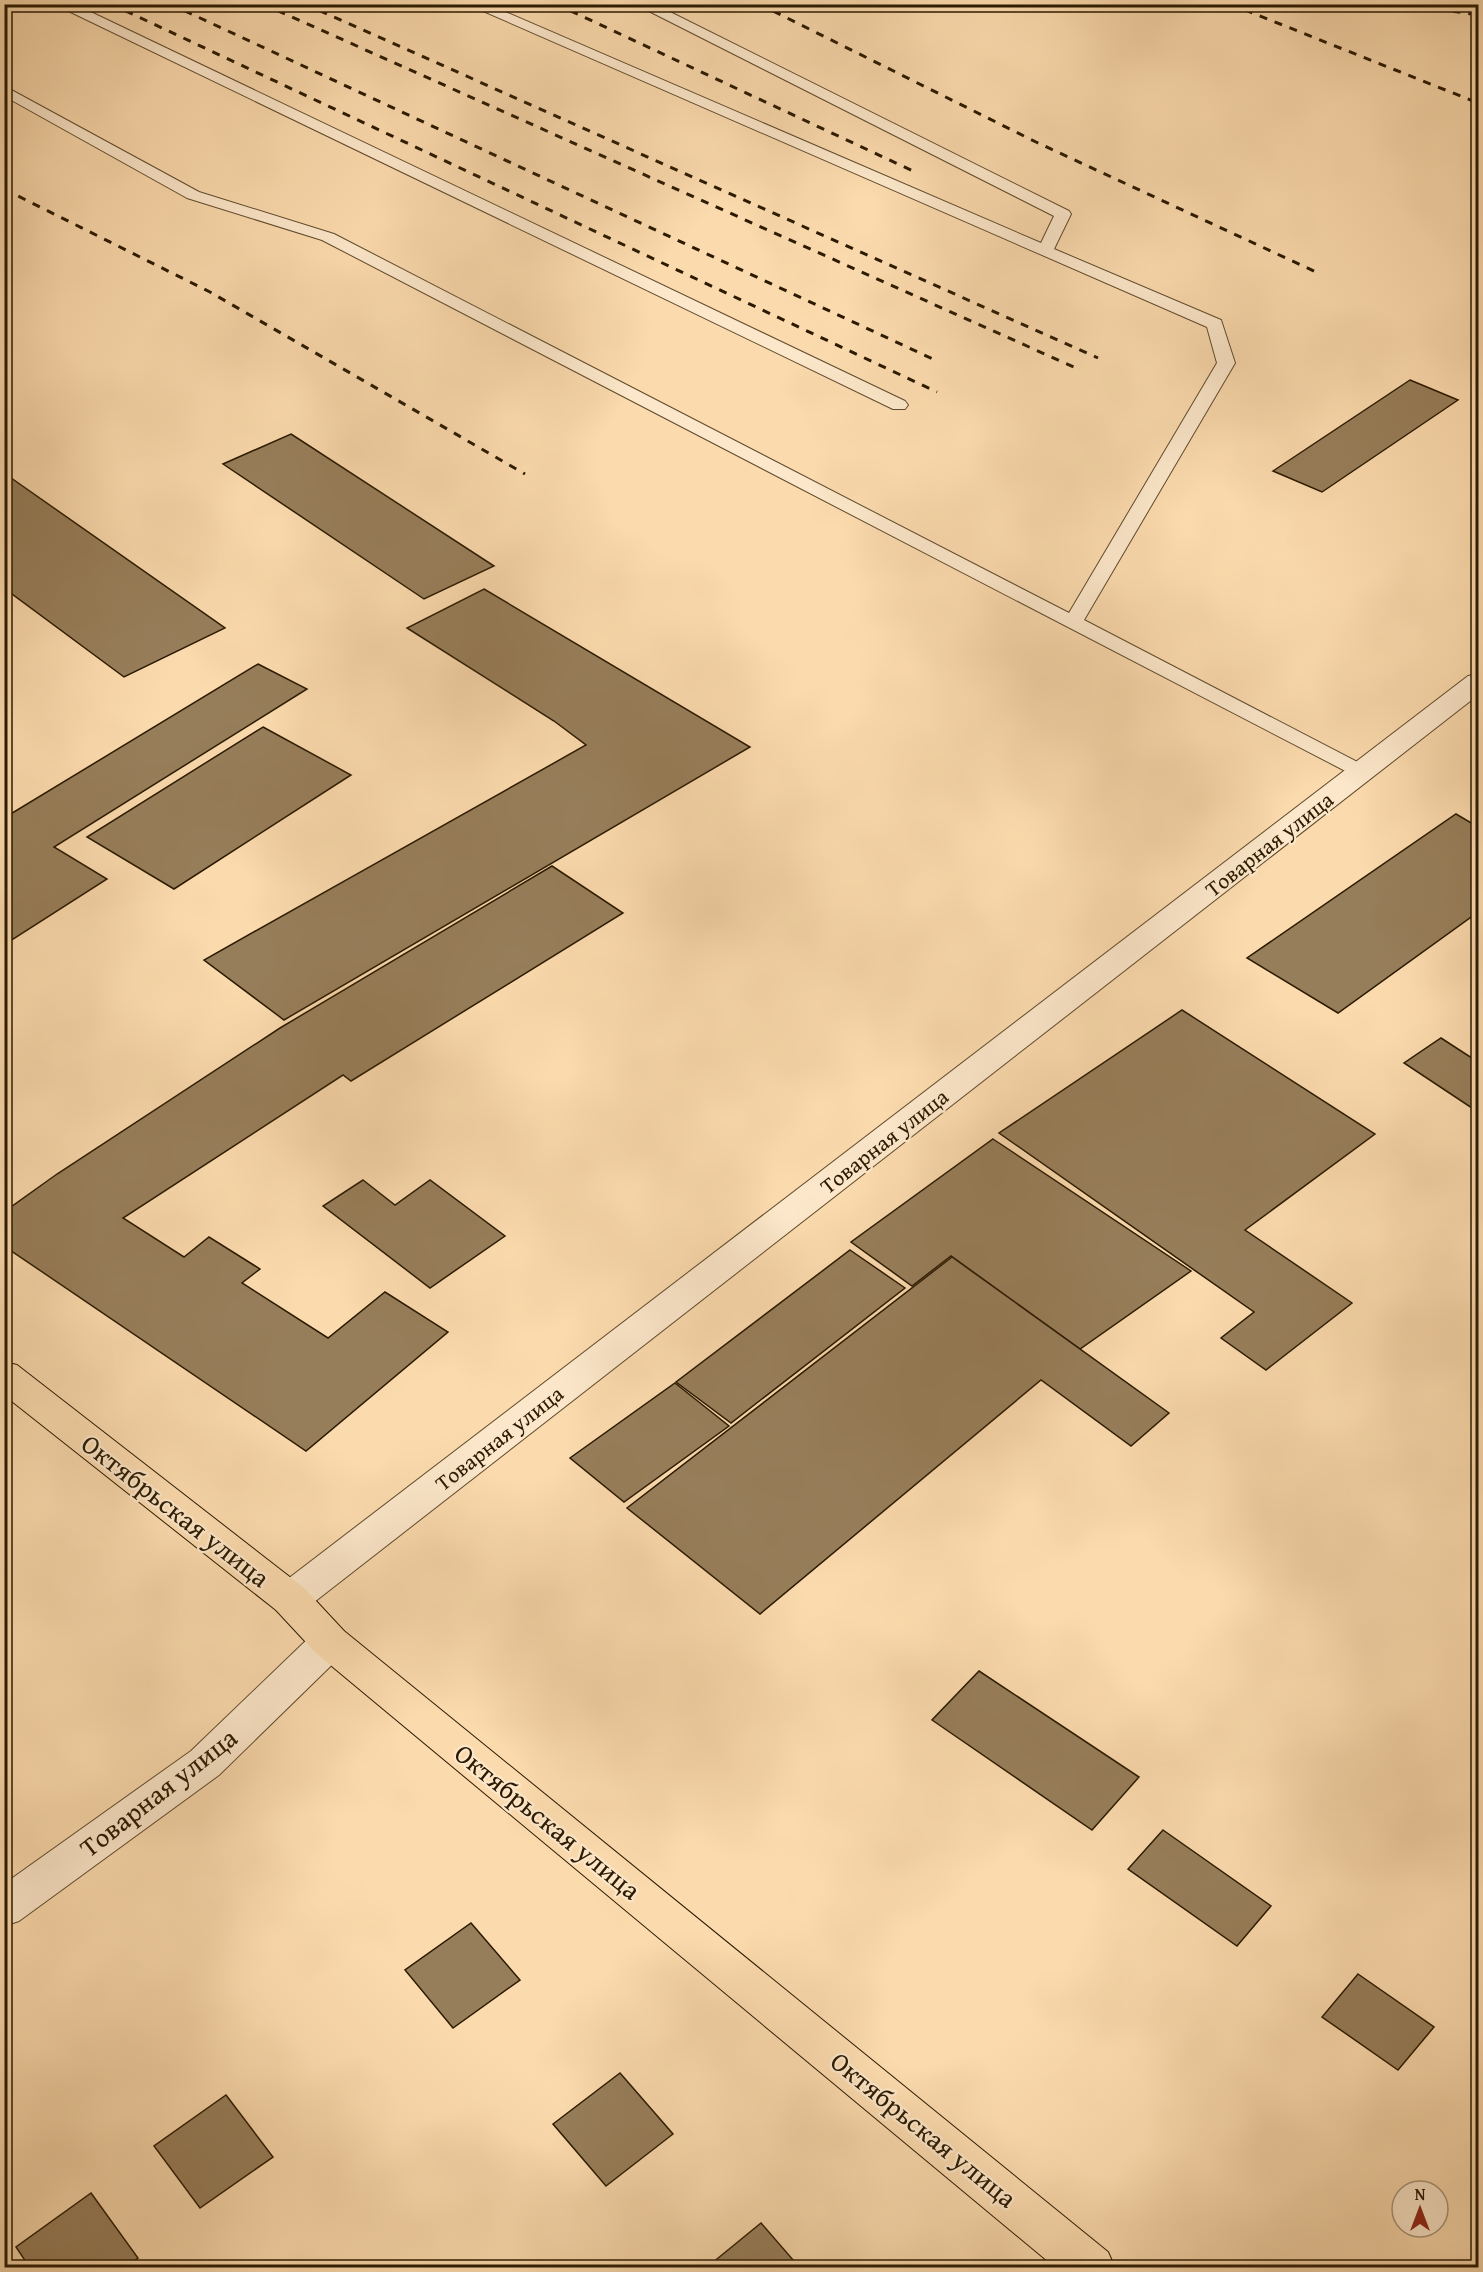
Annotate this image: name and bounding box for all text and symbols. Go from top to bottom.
street label: Товарная улица [1198,783,1340,904]
street label: Товарная улица [813,1080,955,1201]
street label: Товарная улица [428,1377,570,1498]
street label: Октябрьская улица [73,1423,279,1597]
street label: Товарная улица [71,1718,245,1866]
street label: Октябрьская улица [446,1733,650,1909]
street label: Октябрьская улица [822,2041,1026,2217]
north arrow [1390,2179,1450,2239]
text: N [1415,2182,1426,2206]

